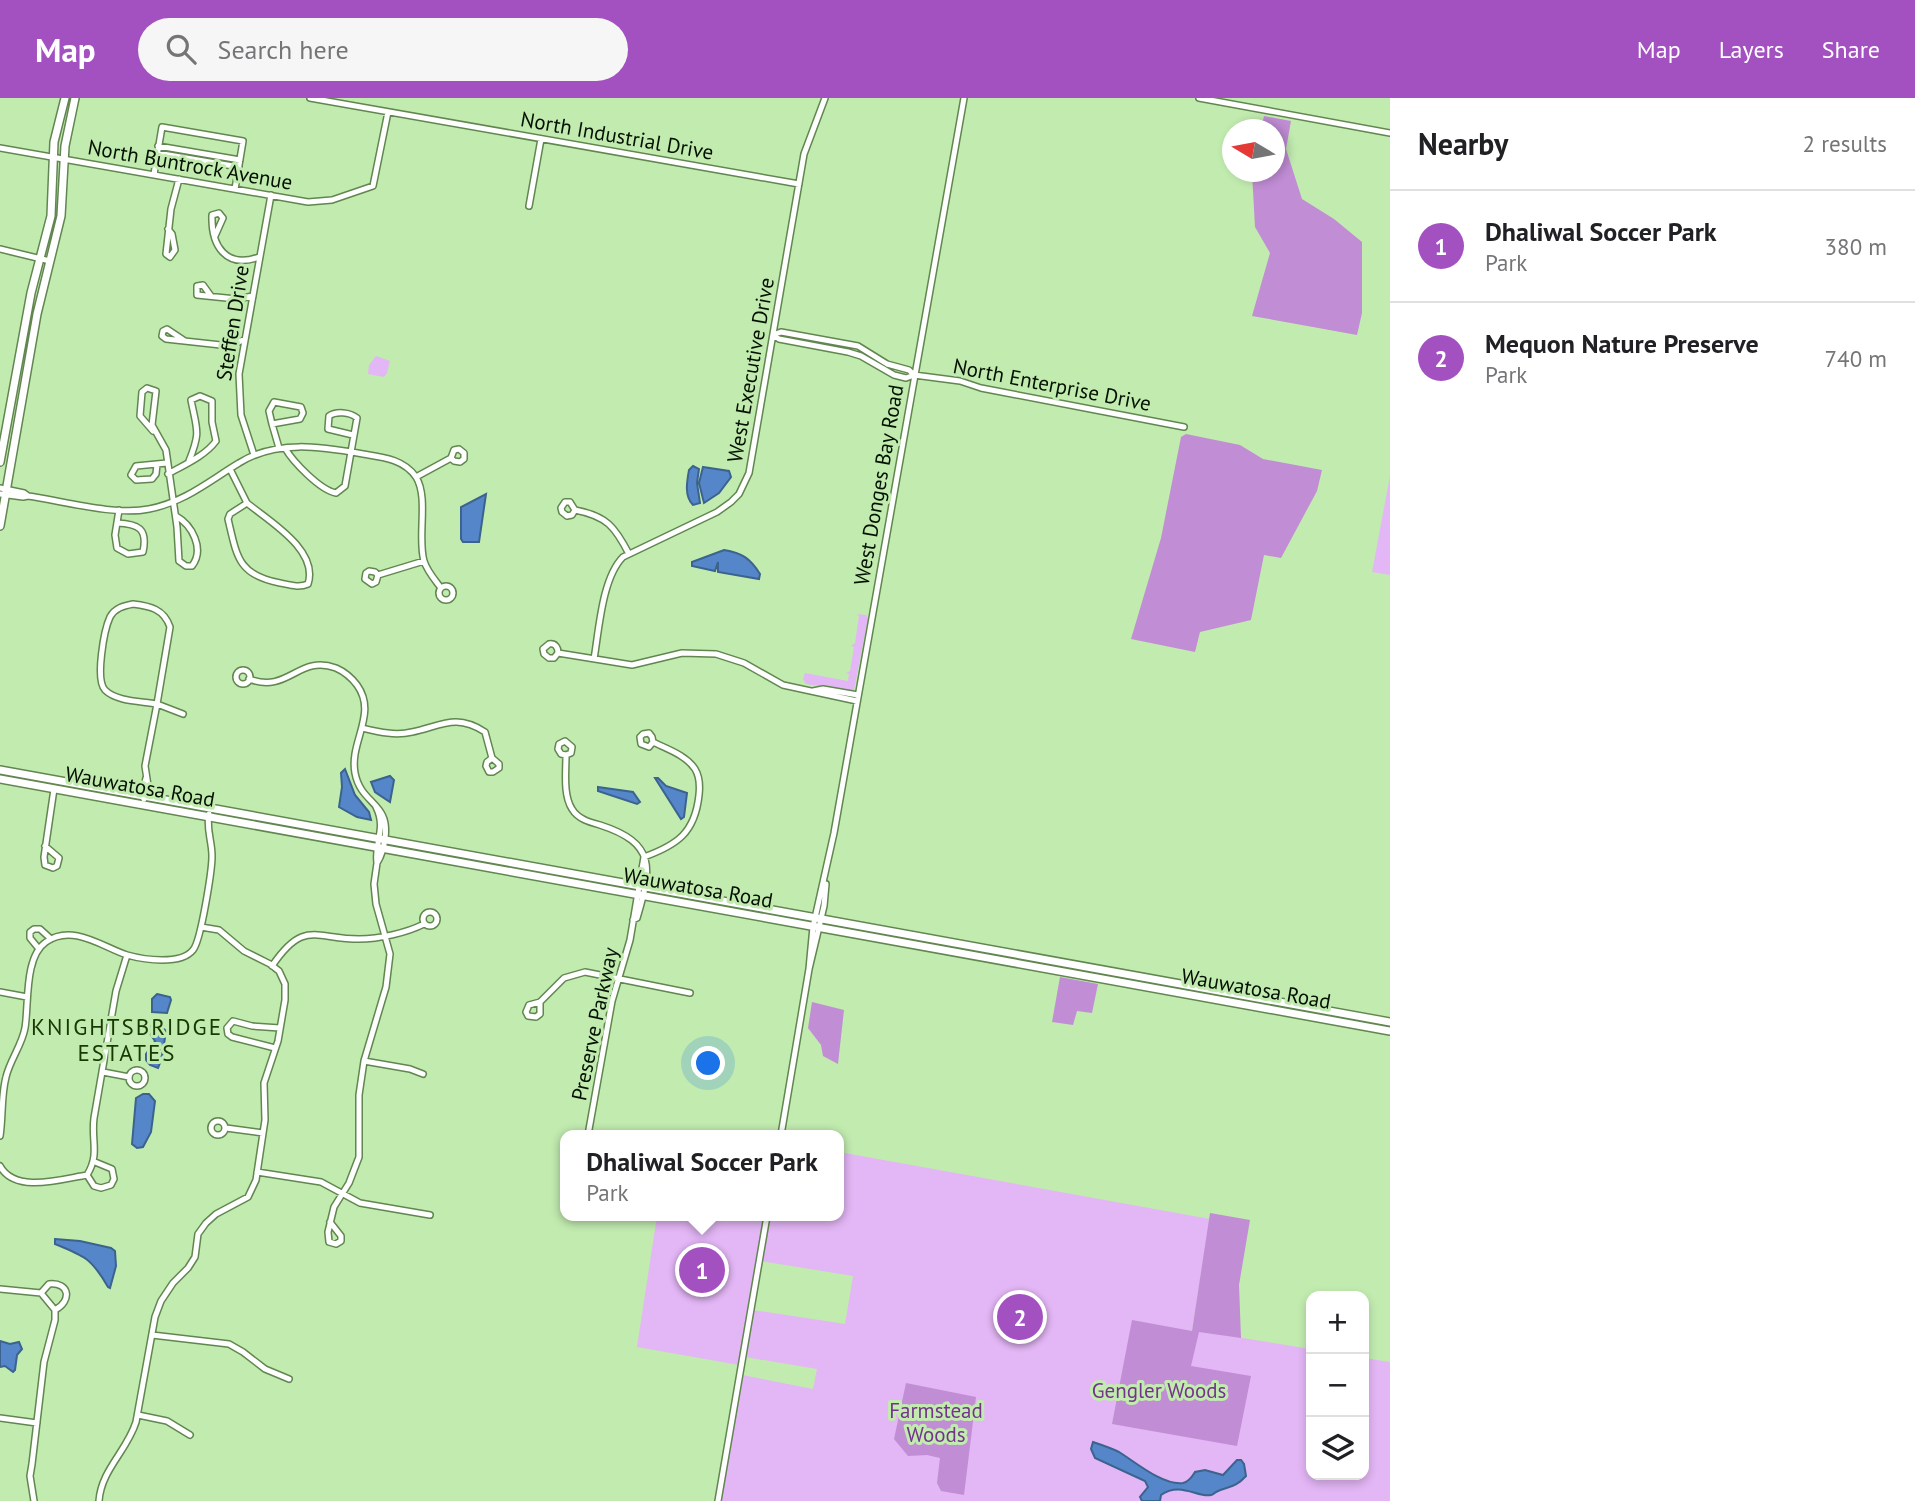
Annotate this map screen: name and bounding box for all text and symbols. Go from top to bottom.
search box [138,18,628,81]
text: Map [35,28,96,71]
icon: search [162,30,200,68]
text: Search here [218,33,349,66]
text: Map [1637,34,1681,65]
text: Layers [1719,34,1784,65]
text: Share [1822,34,1880,65]
street label: North Industrial Drive [518,105,716,166]
north arrow [1222,119,1285,182]
text: Nearby [1418,124,1508,163]
text: 2 results [1803,129,1887,158]
street label: North Buntrock Avenue [86,133,295,196]
text: Dhaliwal Soccer Park [1485,215,1717,248]
text: 1 [1434,232,1448,261]
text: 380 m [1825,232,1887,261]
text: Park [1485,248,1527,277]
street label: Steffen Drive [210,263,255,383]
street label: West Executive Drive [721,275,780,465]
text: Mequon Nature Preserve [1485,327,1759,360]
text: 2 [1434,344,1448,373]
text: 740 m [1825,344,1887,373]
street label: North Enterprise Drive [951,352,1153,417]
text: Park [1485,360,1527,389]
street label: West Donges Bay Road [848,382,909,587]
street label: Wauwatosa Road [63,760,217,813]
street label: Wauwatosa Road [621,861,775,914]
street label: Preserve Parkway [565,945,624,1103]
street label: Wauwatosa Road [1179,962,1333,1015]
district label: KNIGHTSBRIDGE ESTATES [31,1012,223,1067]
your location [691,1046,725,1080]
popup [560,1130,844,1221]
text: Dhaliwal Soccer Park [586,1145,818,1178]
text: Park [586,1178,629,1207]
pin: 1 [679,1244,725,1296]
pin: 2 [997,1291,1043,1343]
map controls [1306,1291,1369,1480]
button: + [1306,1291,1369,1354]
button: − [1306,1354,1369,1417]
park label: Gengler Woods [1092,1377,1226,1404]
park label: Farmstead Woods [889,1397,983,1448]
button: layers [1306,1417,1369,1480]

